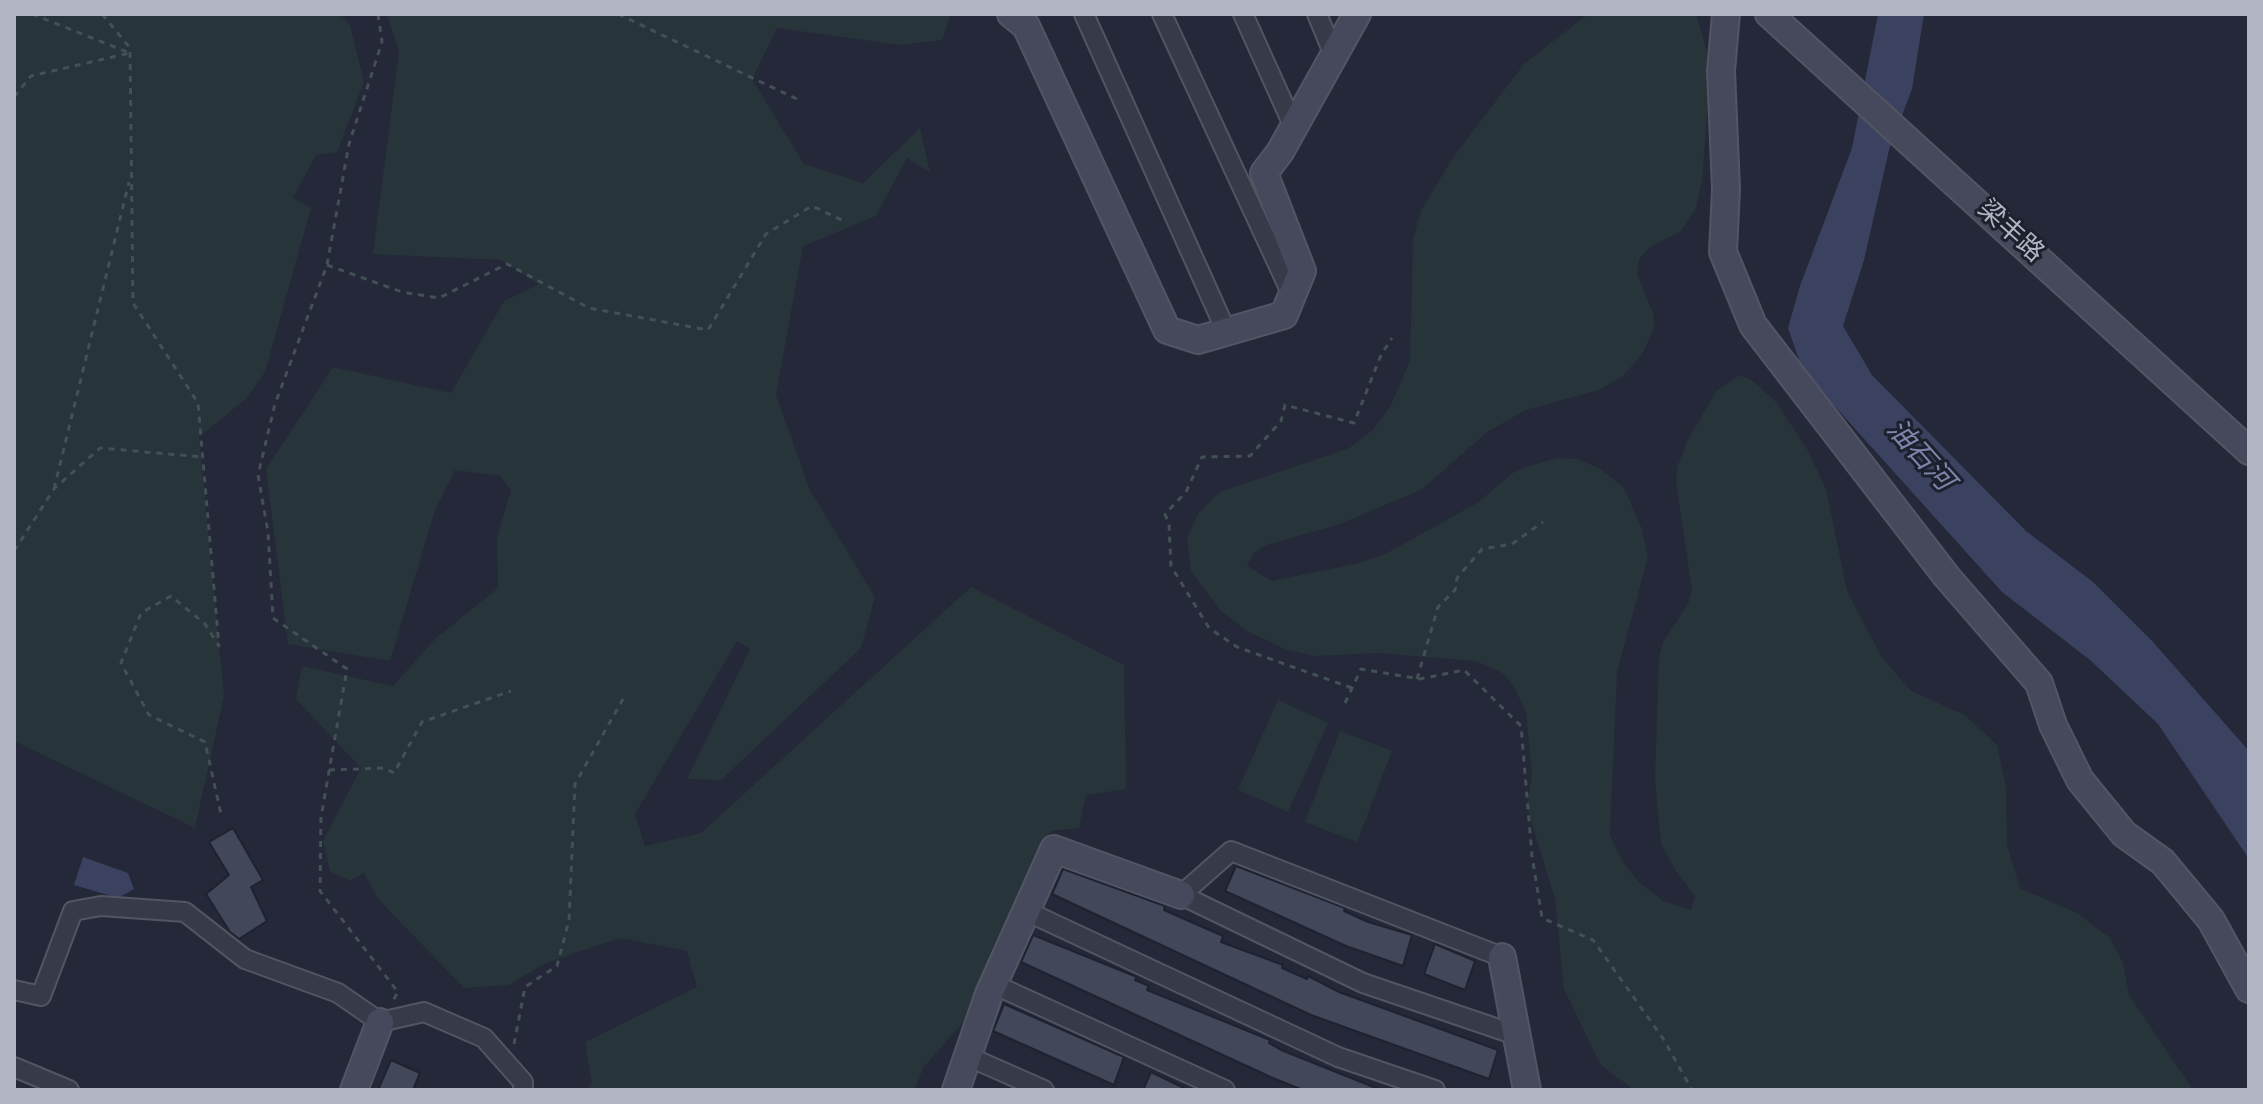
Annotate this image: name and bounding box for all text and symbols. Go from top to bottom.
street label: 梁丰路 [1971,194,2049,270]
water label: 油石河 [1878,414,1960,498]

